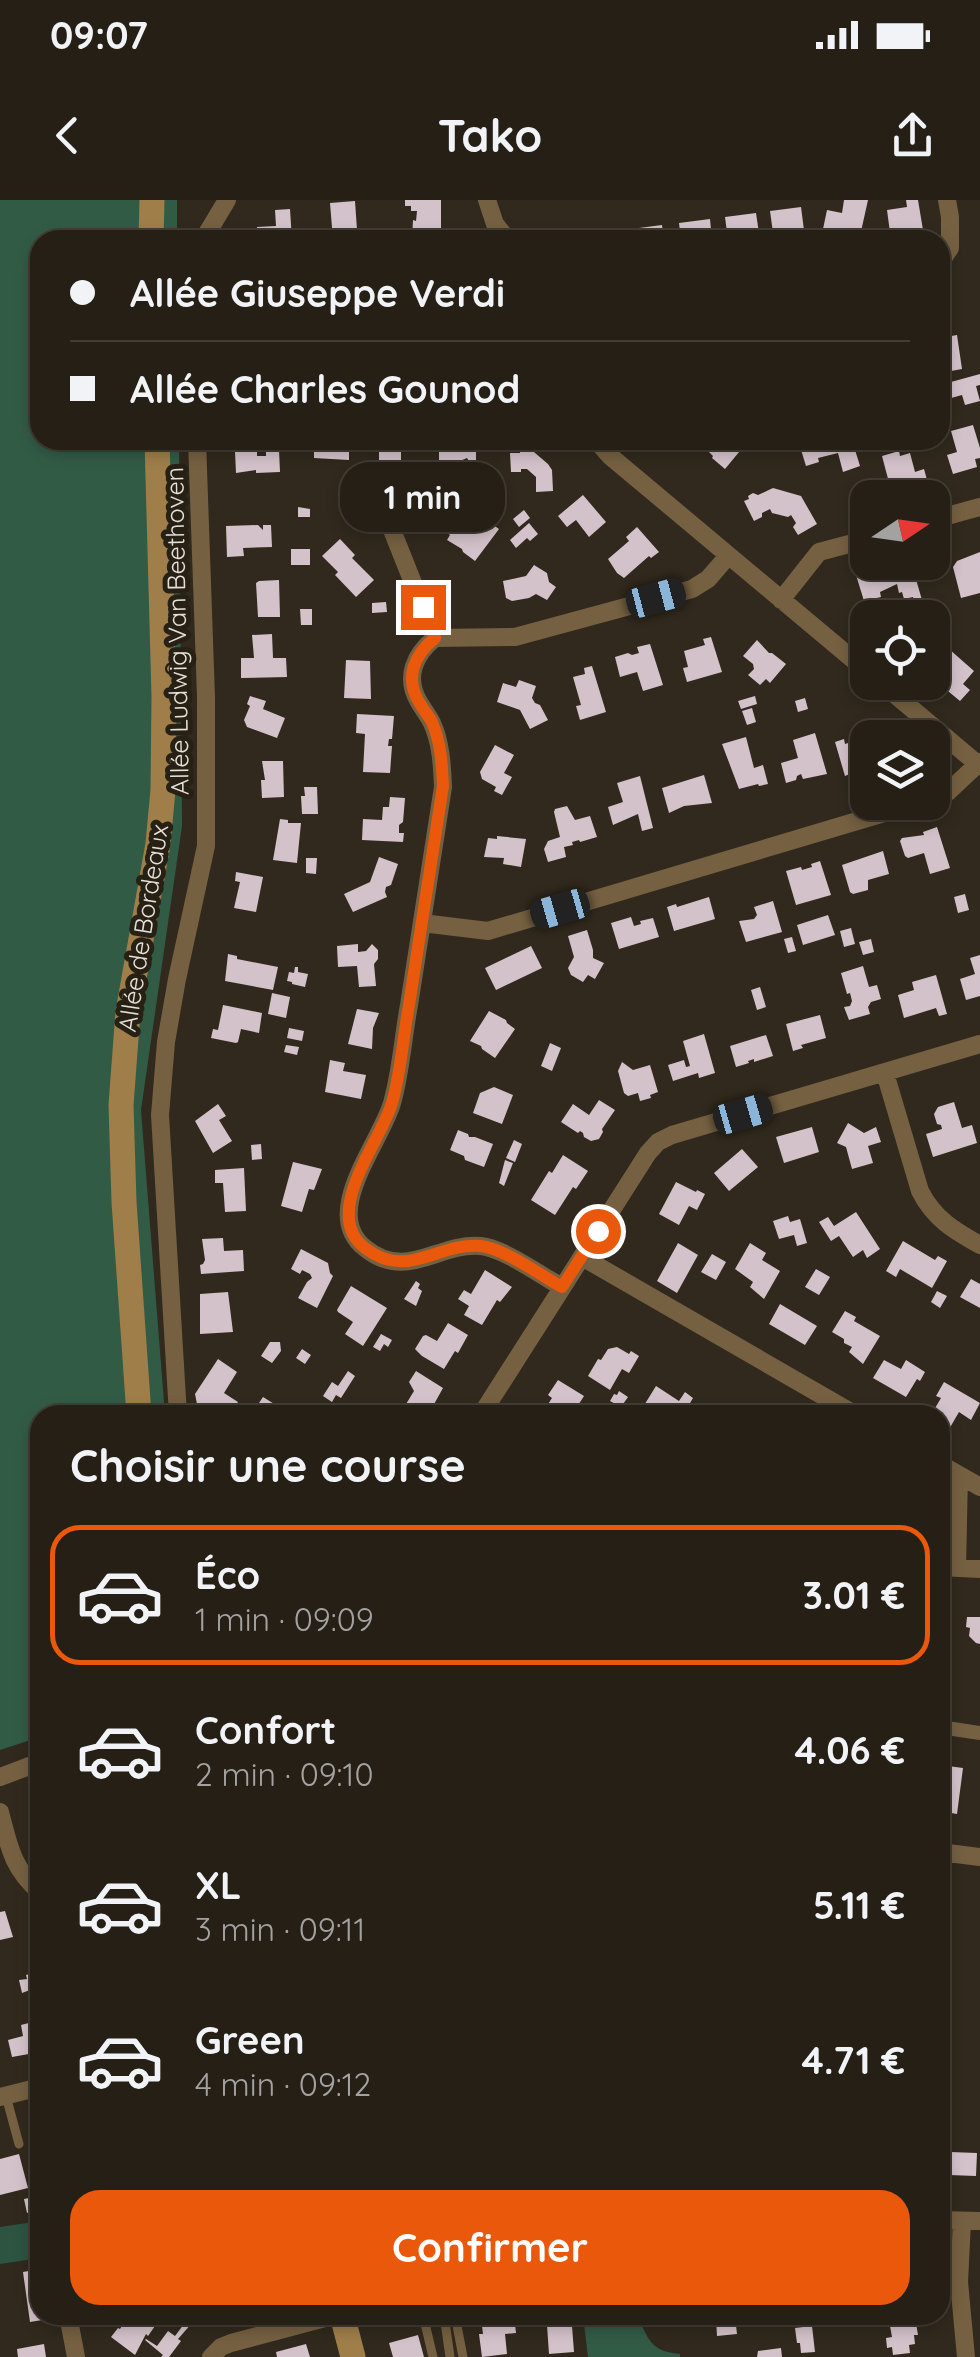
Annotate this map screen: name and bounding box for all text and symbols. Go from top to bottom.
text: 09:07 [50,11,148,59]
text: Tako [438,107,542,163]
icon: back [40,108,95,163]
icon: share [885,108,940,163]
text: Allée Giuseppe Verdi [130,269,505,317]
text: Allée Charles Gounod [130,365,520,413]
callout: 1 min [340,462,506,532]
street label: Allée Ludwig Van Beethoven [158,467,195,795]
text: 1 min [384,477,461,517]
north arrow [850,480,950,580]
map controls [850,480,950,820]
car [623,576,689,620]
route end [401,585,446,630]
button: locate [850,600,950,700]
button: layers [850,720,950,820]
street label: Allée de Bordeaux [111,822,174,1034]
car [527,886,593,932]
car [710,1091,776,1137]
route start [576,1209,621,1254]
text: Choisir une course [70,1437,466,1493]
icon: car [75,1550,165,1640]
text: Éco [195,1551,260,1599]
text: 3.01 € [803,1571,905,1619]
text: 1 min · 09:09 [195,1599,374,1639]
icon: car [75,1705,165,1795]
text: Confort [195,1706,336,1754]
text: 4.06 € [794,1726,905,1774]
text: 2 min · 09:10 [195,1754,373,1794]
icon: car [75,1860,165,1950]
text: XL [195,1861,241,1909]
text: 5.11 € [813,1881,905,1929]
text: 3 min · 09:11 [195,1909,365,1949]
icon: car [75,2015,165,2105]
text: Green [195,2016,305,2064]
text: 4.71 € [802,2036,905,2084]
text: 4 min · 09:12 [195,2064,371,2104]
button: Confirmer [70,2190,910,2305]

